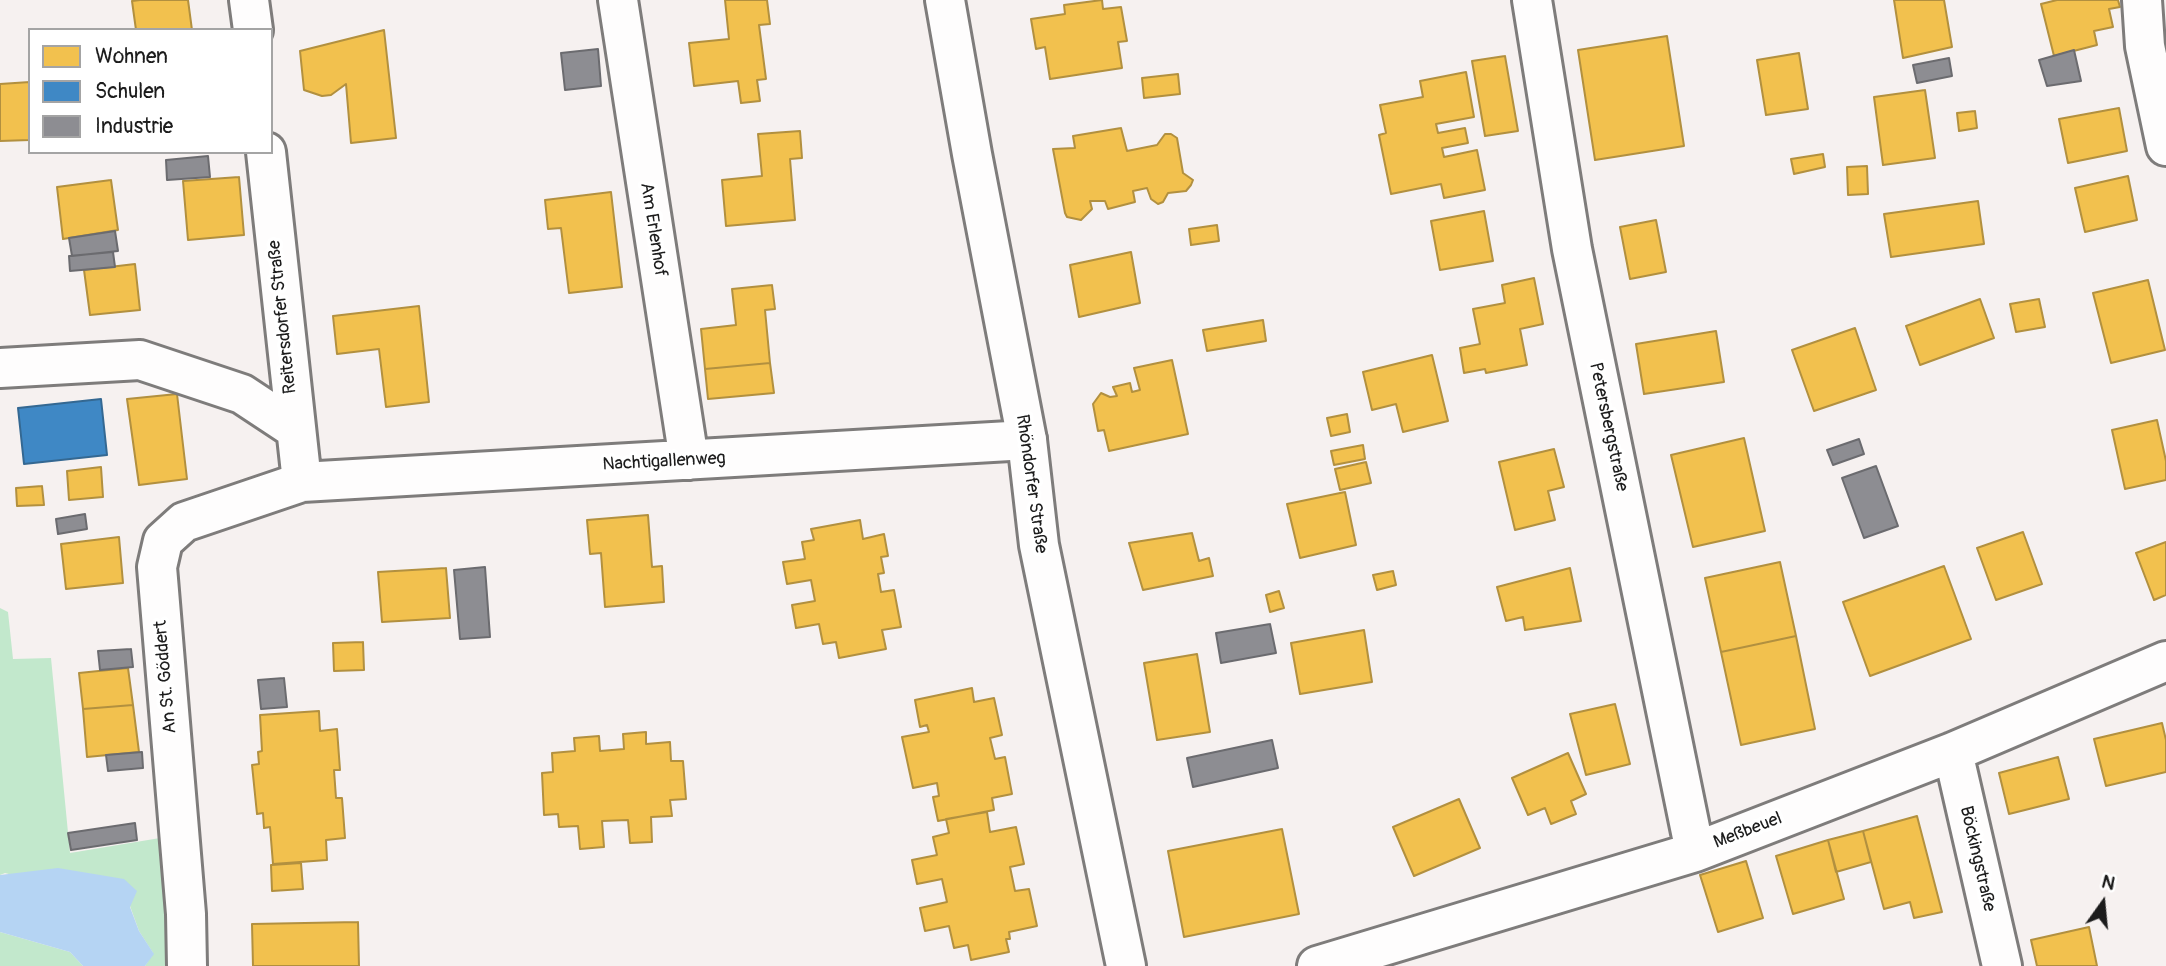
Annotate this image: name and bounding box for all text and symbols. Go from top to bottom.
legend [28,28,273,154]
text: Wohnen [95,43,168,70]
text: Schulen [95,78,165,105]
text: Industrie [95,113,173,140]
street label: Am Erlenhof [635,181,671,279]
street label: Reitersdorfer Straße [264,239,302,395]
street label: Petersbergstraße [1584,360,1632,494]
street label: Rhöndorfer Straße [1011,413,1051,555]
street label: Nachtigallenweg [602,448,726,476]
street label: An St. Göddert [150,620,182,734]
street label: Böckingstraße [1954,804,2000,914]
street label: Meßbeuel [1711,808,1785,854]
north arrow [2068,868,2138,938]
text: N [2099,869,2118,896]

